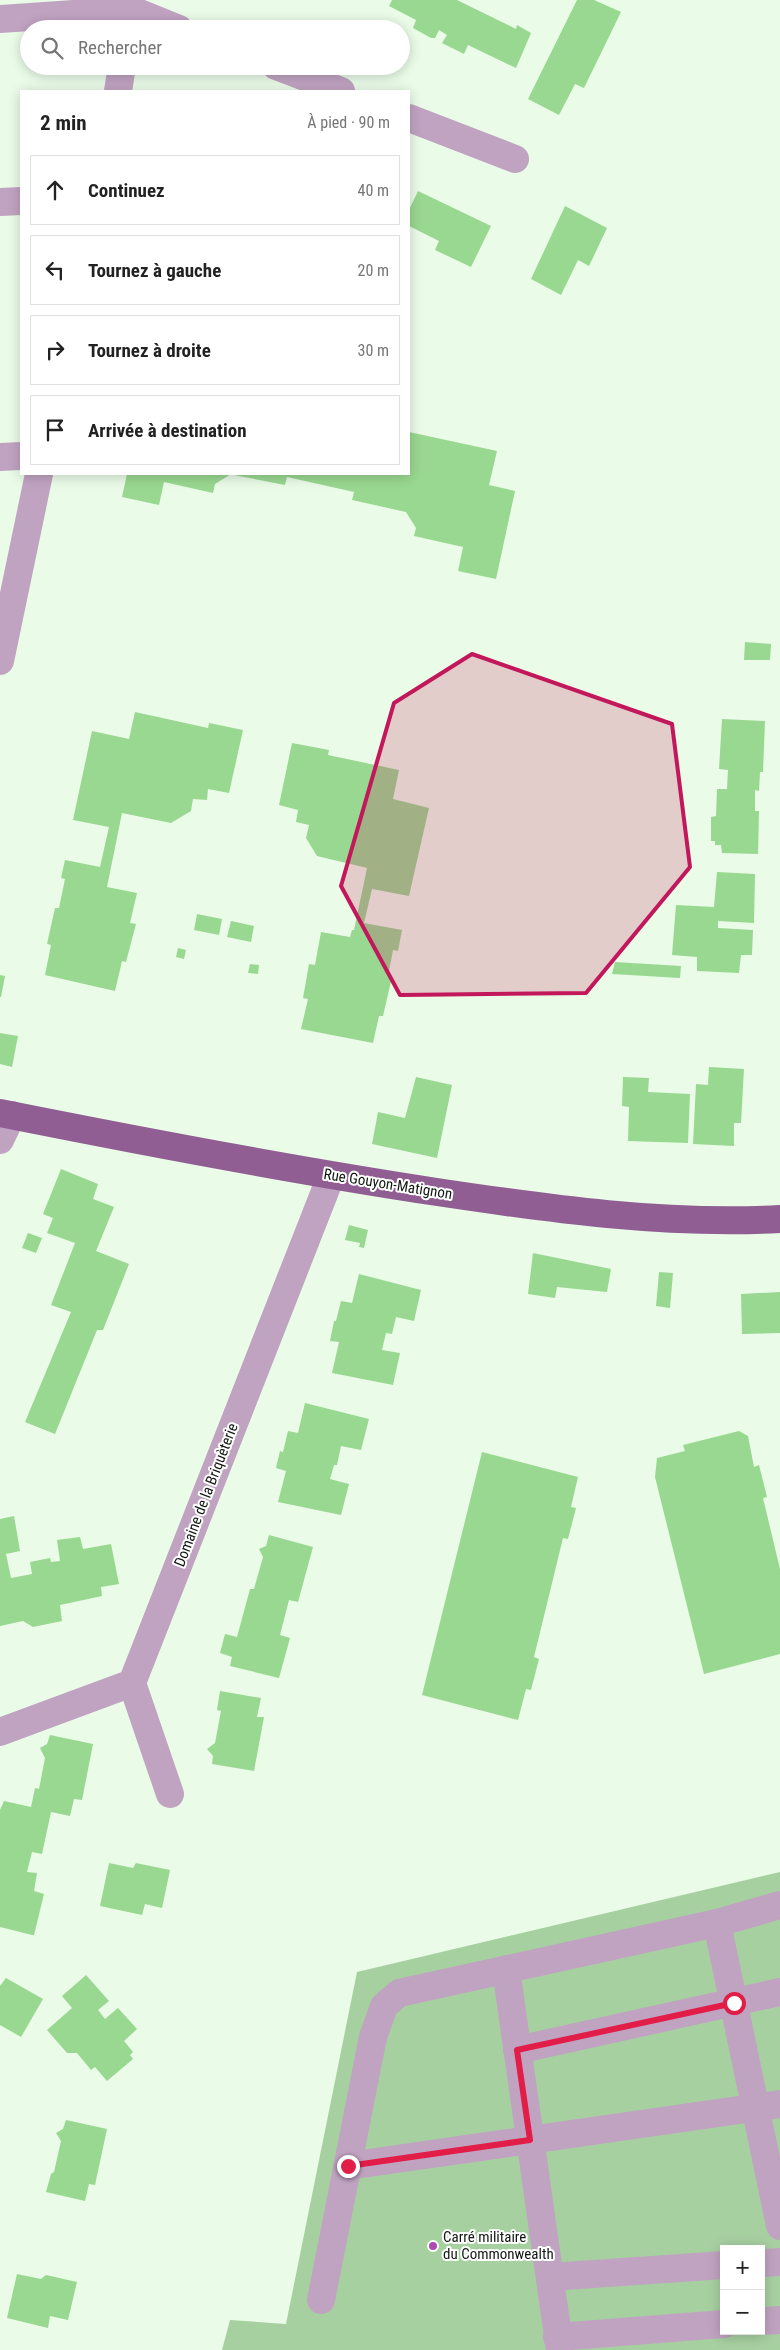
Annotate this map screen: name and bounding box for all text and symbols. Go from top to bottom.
search box [20,20,410,75]
icon: search [38,34,66,62]
text: Rechercher [78,36,162,59]
text: 2 min [40,111,87,135]
text: À pied · 90 m [307,113,390,132]
icon: ahead [41,176,69,204]
text: Continuez [88,179,165,202]
text: 40 m [357,181,389,200]
icon: left [41,256,69,284]
text: Tournez à gauche [88,259,221,282]
text: 20 m [357,261,389,280]
icon: right [41,336,69,364]
text: Tournez à droite [88,339,211,362]
text: 30 m [357,341,389,360]
icon: arrive [41,416,69,444]
text: Arrivée à destination [88,419,247,442]
street label: Rue Gouyon-Matignon [322,1165,454,1203]
street label: Domaine de la Briquèterie [170,1421,242,1569]
route start [723,1992,746,2015]
route end [337,2155,360,2178]
place label: Carré militaire du Commonwealth [443,2228,554,2263]
marker: Carré militaire du Commonwealth [427,2240,439,2252]
map controls [720,2245,765,2335]
button: + [720,2245,765,2290]
button: − [720,2290,765,2335]

